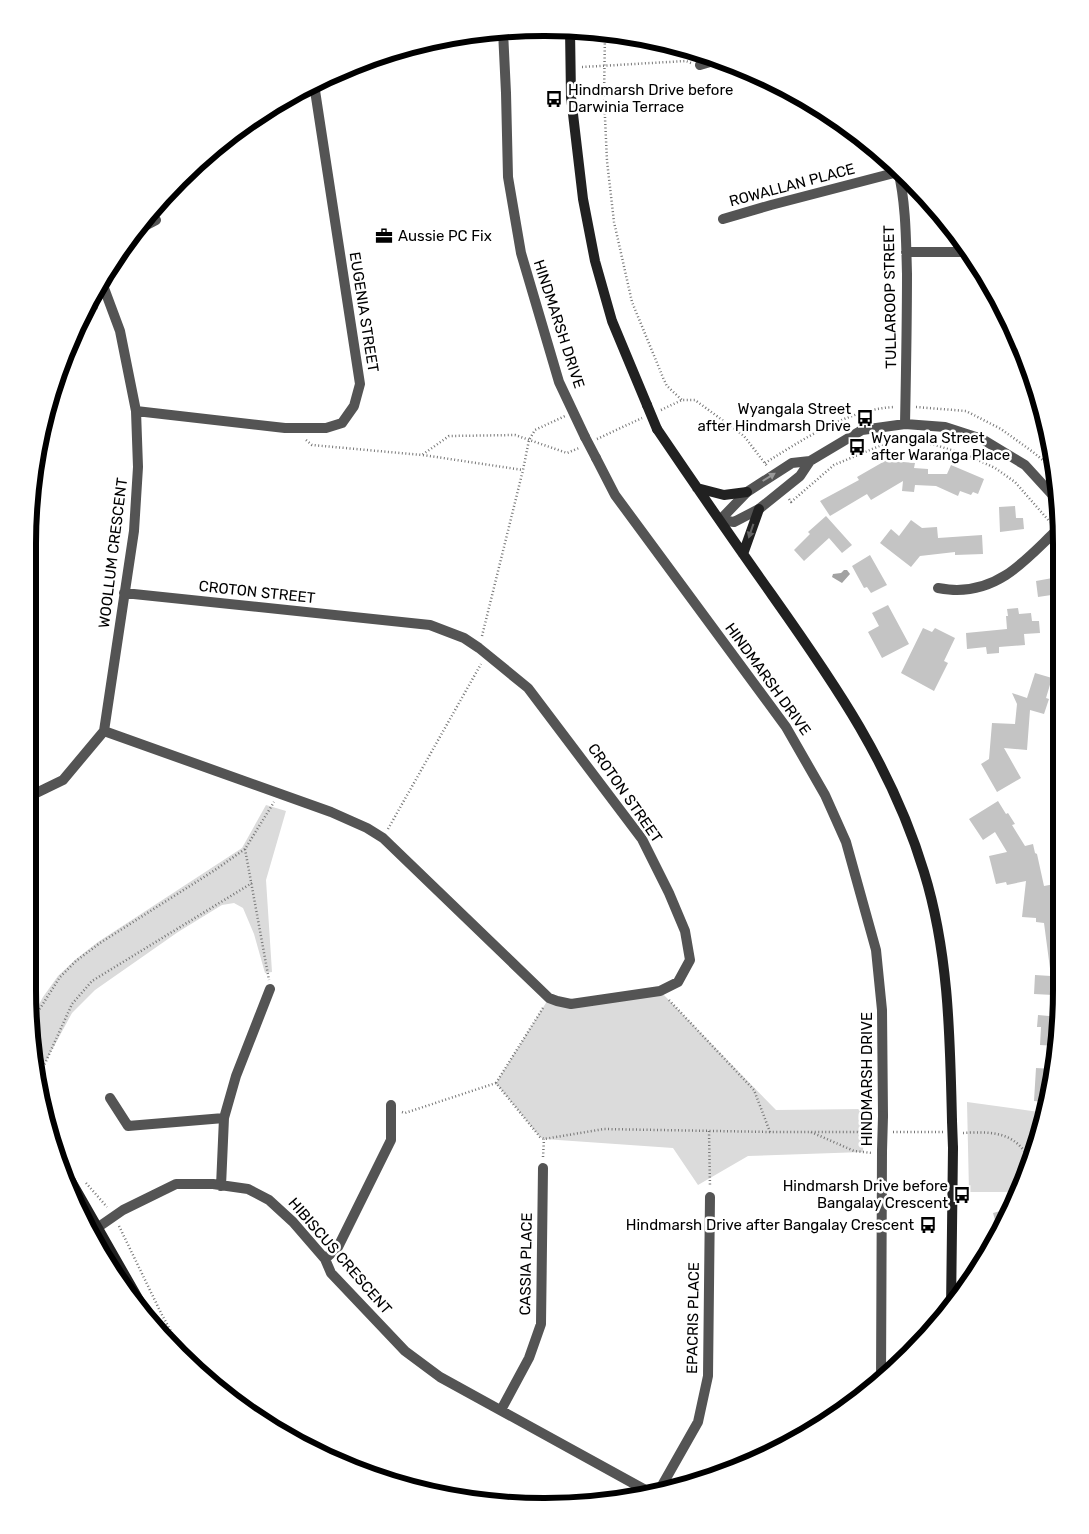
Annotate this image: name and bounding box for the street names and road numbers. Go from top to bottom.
street label: ROWALLAN PLACE [727,160,857,210]
street label: TULLAROOP STREET [880,225,900,369]
street label: EUGENIA STREET [346,251,382,374]
street label: HINDMARSH DRIVE [530,257,588,391]
street label: WOOLLUM CRESCENT [95,476,131,629]
street label: CROTON STREET [198,577,316,607]
street label: HINDMARSH DRIVE [721,619,815,739]
street label: CROTON STREET [584,740,666,846]
street label: HINDMARSH DRIVE [858,1012,876,1146]
street label: HIBISCUS CRESCENT [285,1194,396,1318]
street label: CASSIA PLACE [516,1212,536,1316]
street label: EPACRIS PLACE [683,1262,703,1374]

